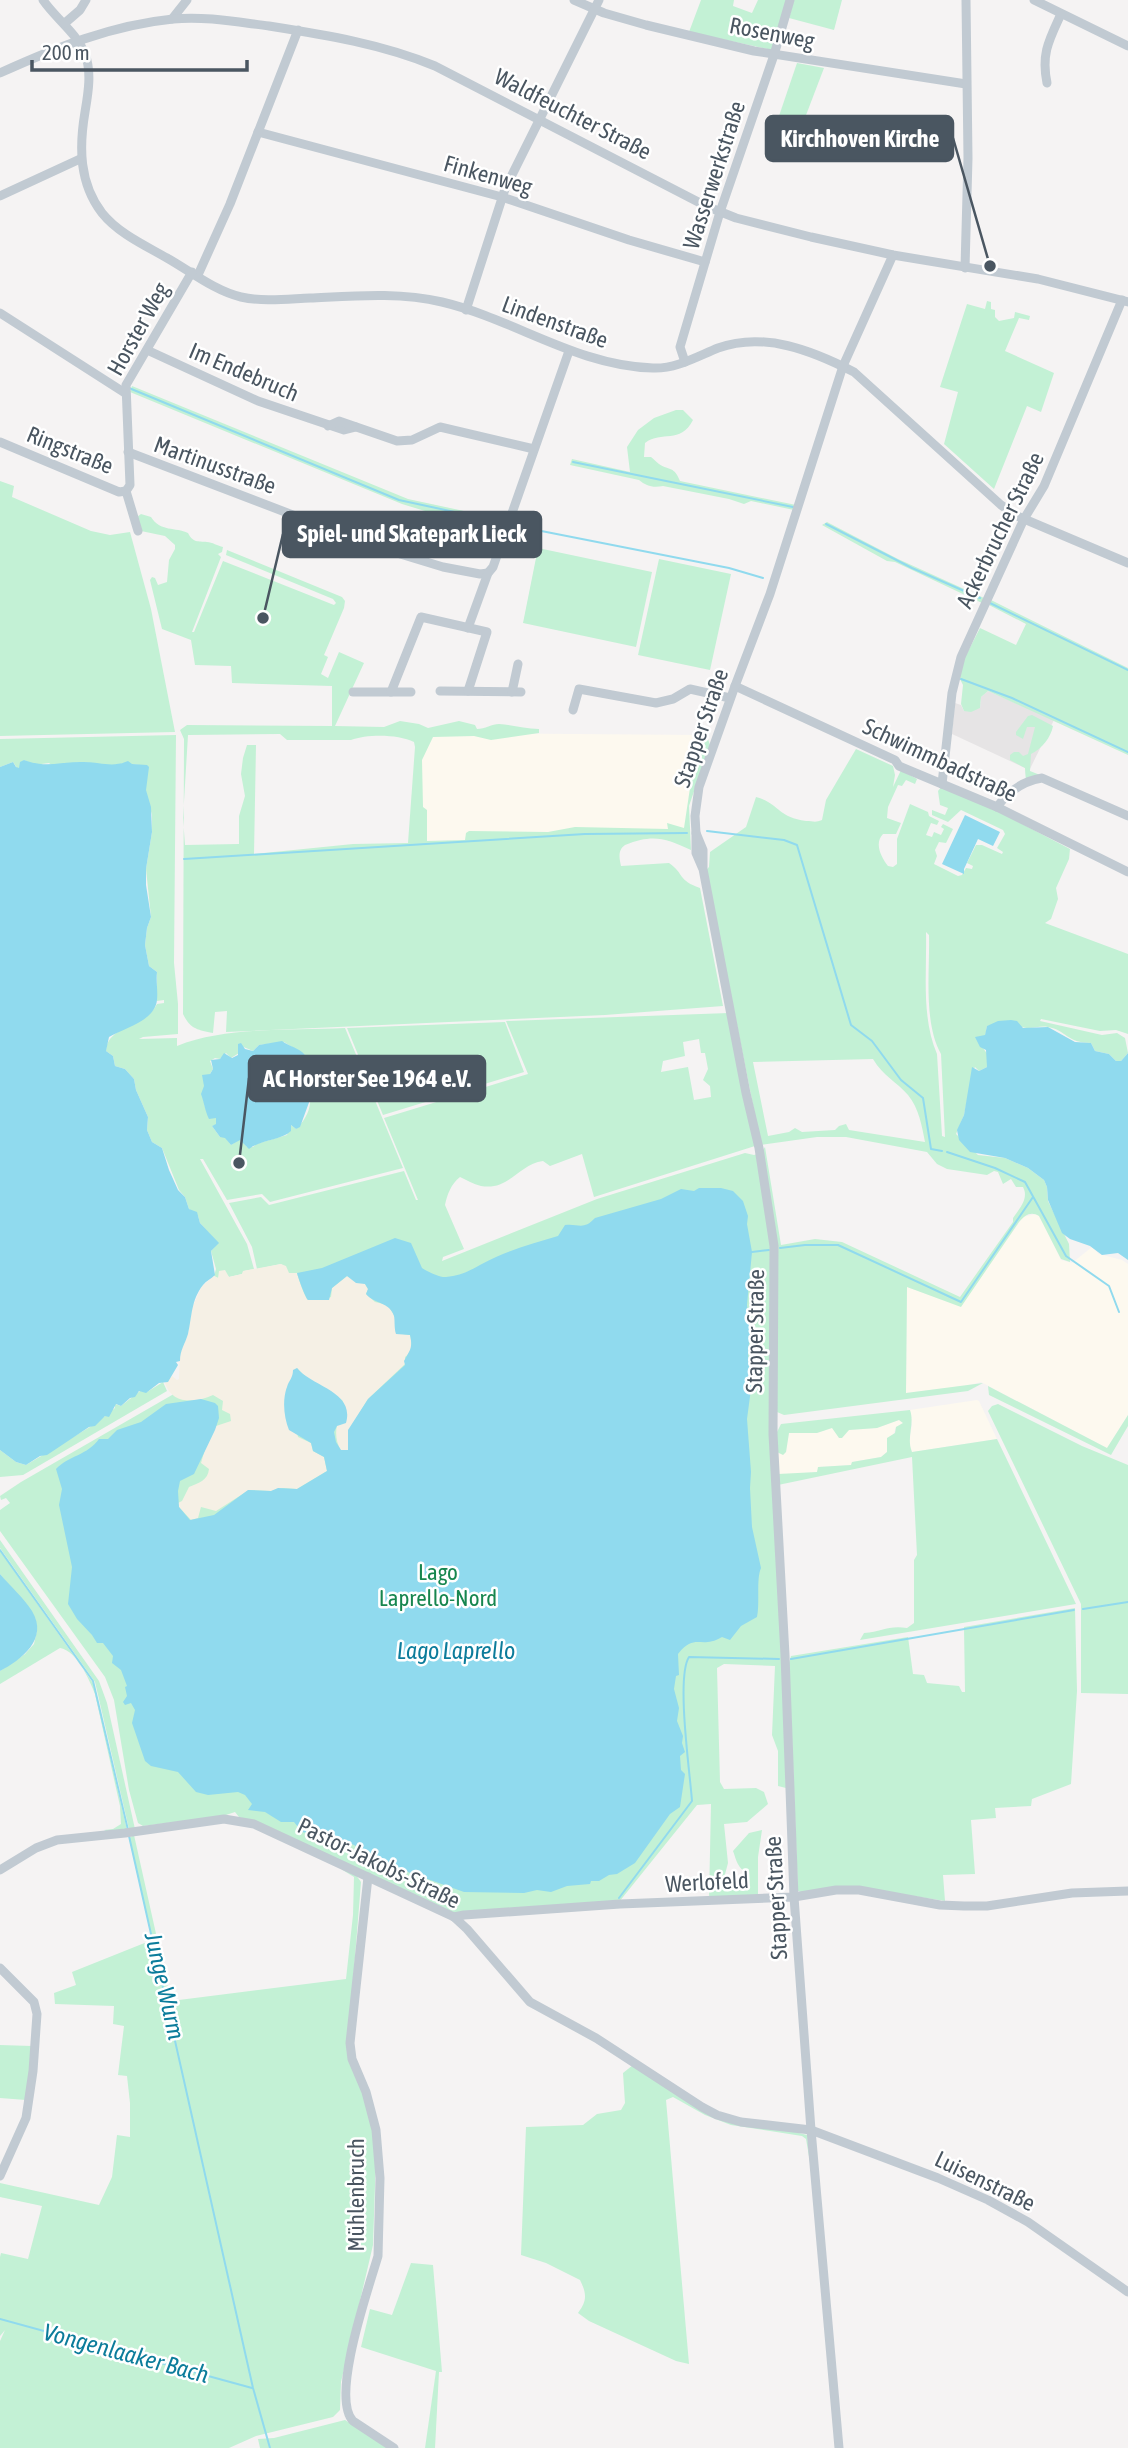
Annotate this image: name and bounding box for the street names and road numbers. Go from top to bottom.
street label: Rosenweg [727,12,817,54]
street label: Waldfeuchter Straße [490,63,656,165]
street label: Wasserwerkstraße [678,98,750,252]
street label: Finkenweg [441,150,535,200]
street label: Horster Weg [102,278,174,380]
street label: Lindenstraße [498,291,612,353]
street label: Im Endebruch [185,337,303,407]
street label: Ringstraße [23,421,117,479]
street label: Martinusstraße [150,431,280,499]
street label: Ackerbrucher Straße [951,448,1049,612]
street label: Stapper Straße [669,665,733,791]
street label: Schwimmbadstraße [859,713,1021,807]
street label: Stapper Straße [741,1269,769,1393]
street label: Pastor-Jakobs-Straße [294,1812,464,1914]
street label: Stapper Straße [760,1836,792,1960]
street label: Werlofeld [665,1867,749,1897]
street label: Mühlenbruch [343,2138,369,2252]
street label: Luisenstraße [931,2146,1039,2216]

